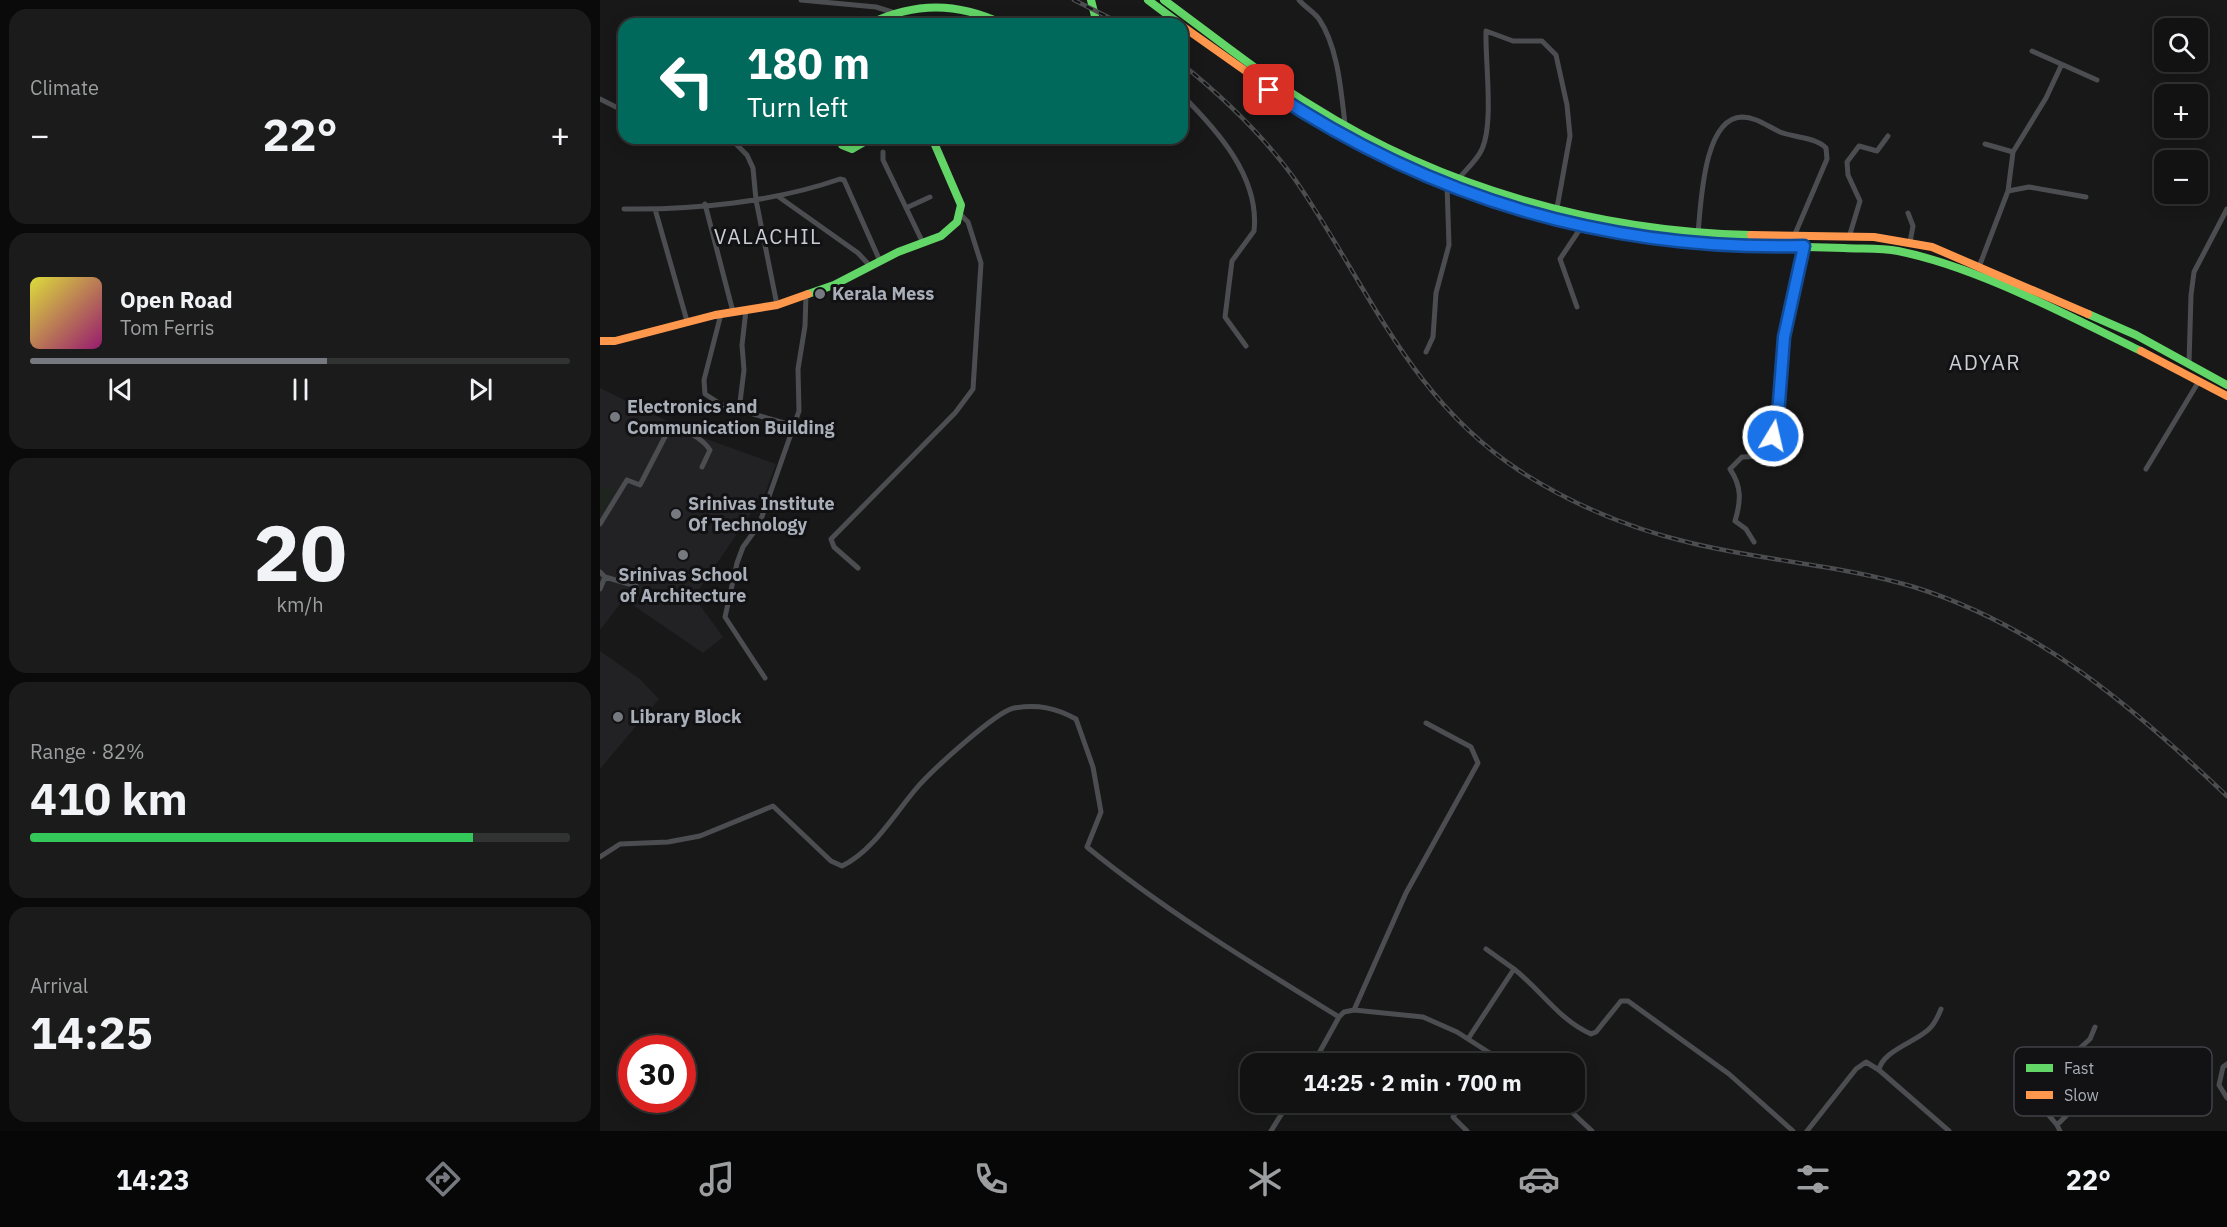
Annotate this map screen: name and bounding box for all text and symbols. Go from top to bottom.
map controls [2154,18,2208,204]
button: search [2154,18,2208,72]
text: 180 m [747,36,870,91]
icon: left [648,42,726,120]
pin [1243,64,1294,115]
icon: arrive [1252,73,1285,106]
text: Climate [30,74,99,101]
button: + [2154,84,2208,138]
text: Turn left [747,89,848,124]
text: 22° [262,105,338,163]
text: − [30,113,50,156]
text: + [550,113,570,156]
button: − [2154,150,2208,204]
district label: VALACHIL [714,222,822,250]
place label: Kerala Mess [832,282,934,305]
text: Open Road [120,285,233,314]
marker: Kerala Mess [813,287,827,301]
text: Tom Ferris [120,314,215,341]
district label: ADYAR [1949,348,2021,376]
icon: previous [104,373,137,406]
icon: pause [284,373,317,406]
icon: next [464,373,497,406]
place label: Electronics and Communication Building [627,395,834,439]
position arrow [1741,404,1805,468]
marker: Electronics and Communication Building [608,410,622,424]
place label: Srinivas Institute Of Technology [688,492,835,536]
text: 20 [253,501,347,602]
marker: Srinivas Institute Of Technology [669,507,683,521]
marker: Srinivas School of Architecture [676,548,690,562]
place label: Srinivas School of Architecture [618,563,748,607]
text: km/h [276,591,324,618]
place label: Library Block [630,705,742,728]
marker: Library Block [611,710,625,724]
text: Range · 82% [30,738,145,765]
text: 410 km [30,769,188,827]
text: Arrival [30,972,88,999]
text: 14:25 [30,1003,153,1061]
speed limit sign: 30 [618,1035,696,1113]
legend [2014,1047,2212,1116]
text: Fast [2064,1058,2094,1078]
text: 14:25 · 2 min · 700 m [1303,1068,1522,1097]
text: Slow [2064,1085,2099,1105]
icon: directions [422,1158,464,1200]
icon: music [696,1158,738,1200]
icon: phone [970,1158,1012,1200]
icon: climate [1244,1158,1286,1200]
icon: car [1518,1158,1560,1200]
icon: filters [1792,1158,1834,1200]
text: 14:23 [116,1162,190,1197]
text: 22° [2066,1162,2111,1197]

